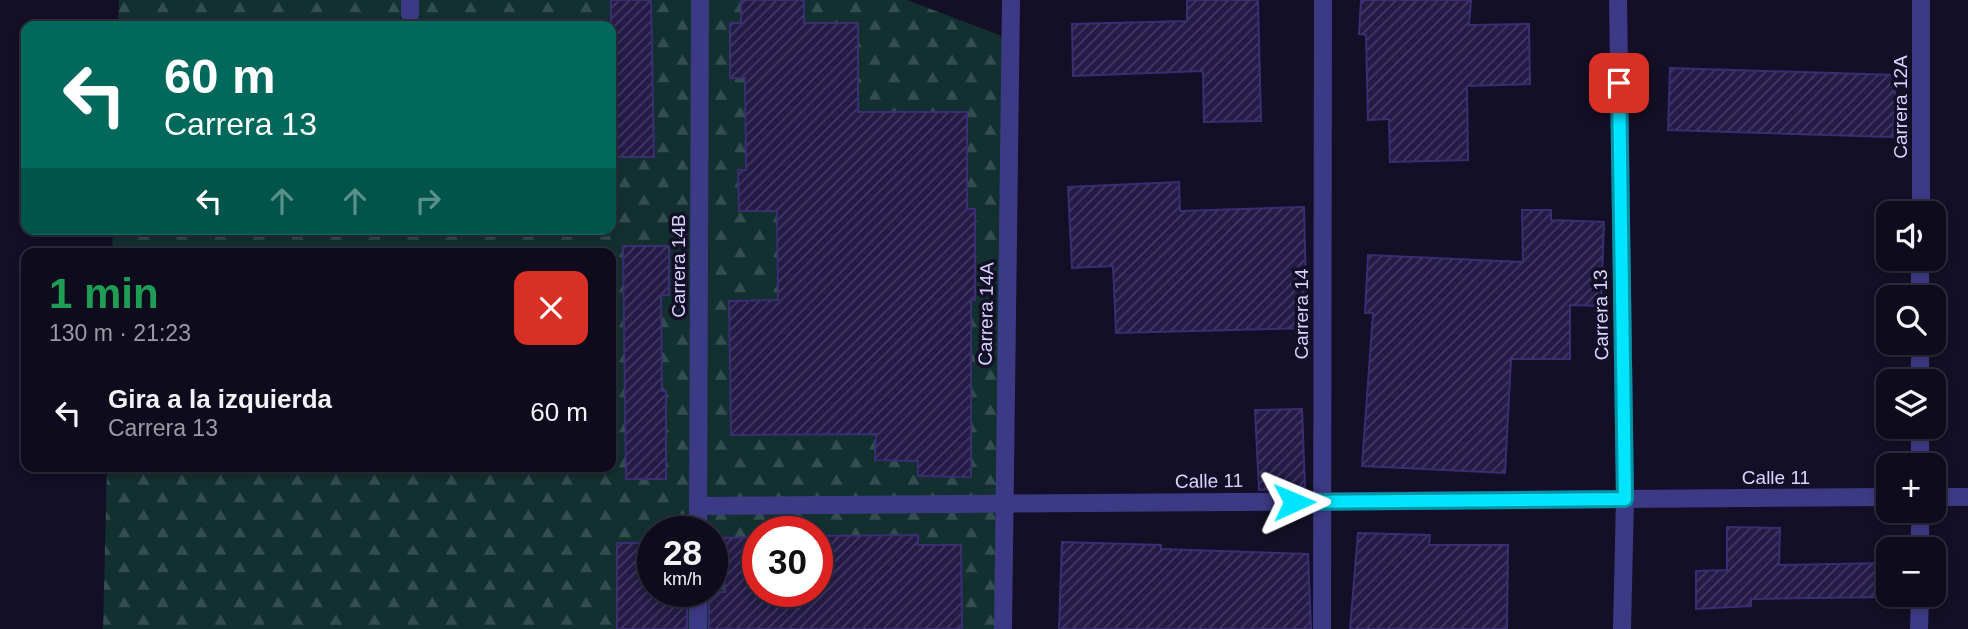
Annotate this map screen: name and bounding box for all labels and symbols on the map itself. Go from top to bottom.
pin [1589,53,1649,113]
street label: Carrera 12A [1890,55,1911,159]
street label: Carrera 14B [668,214,689,318]
street label: Carrera 14A [975,262,997,366]
street label: Carrera 14 [1291,268,1312,359]
street label: Carrera 13 [1590,269,1612,361]
position arrow [1257,465,1331,539]
street label: Calle 11 [1742,467,1810,488]
street label: Calle 11 [1175,470,1243,492]
speed limit sign: 30 [742,516,833,607]

